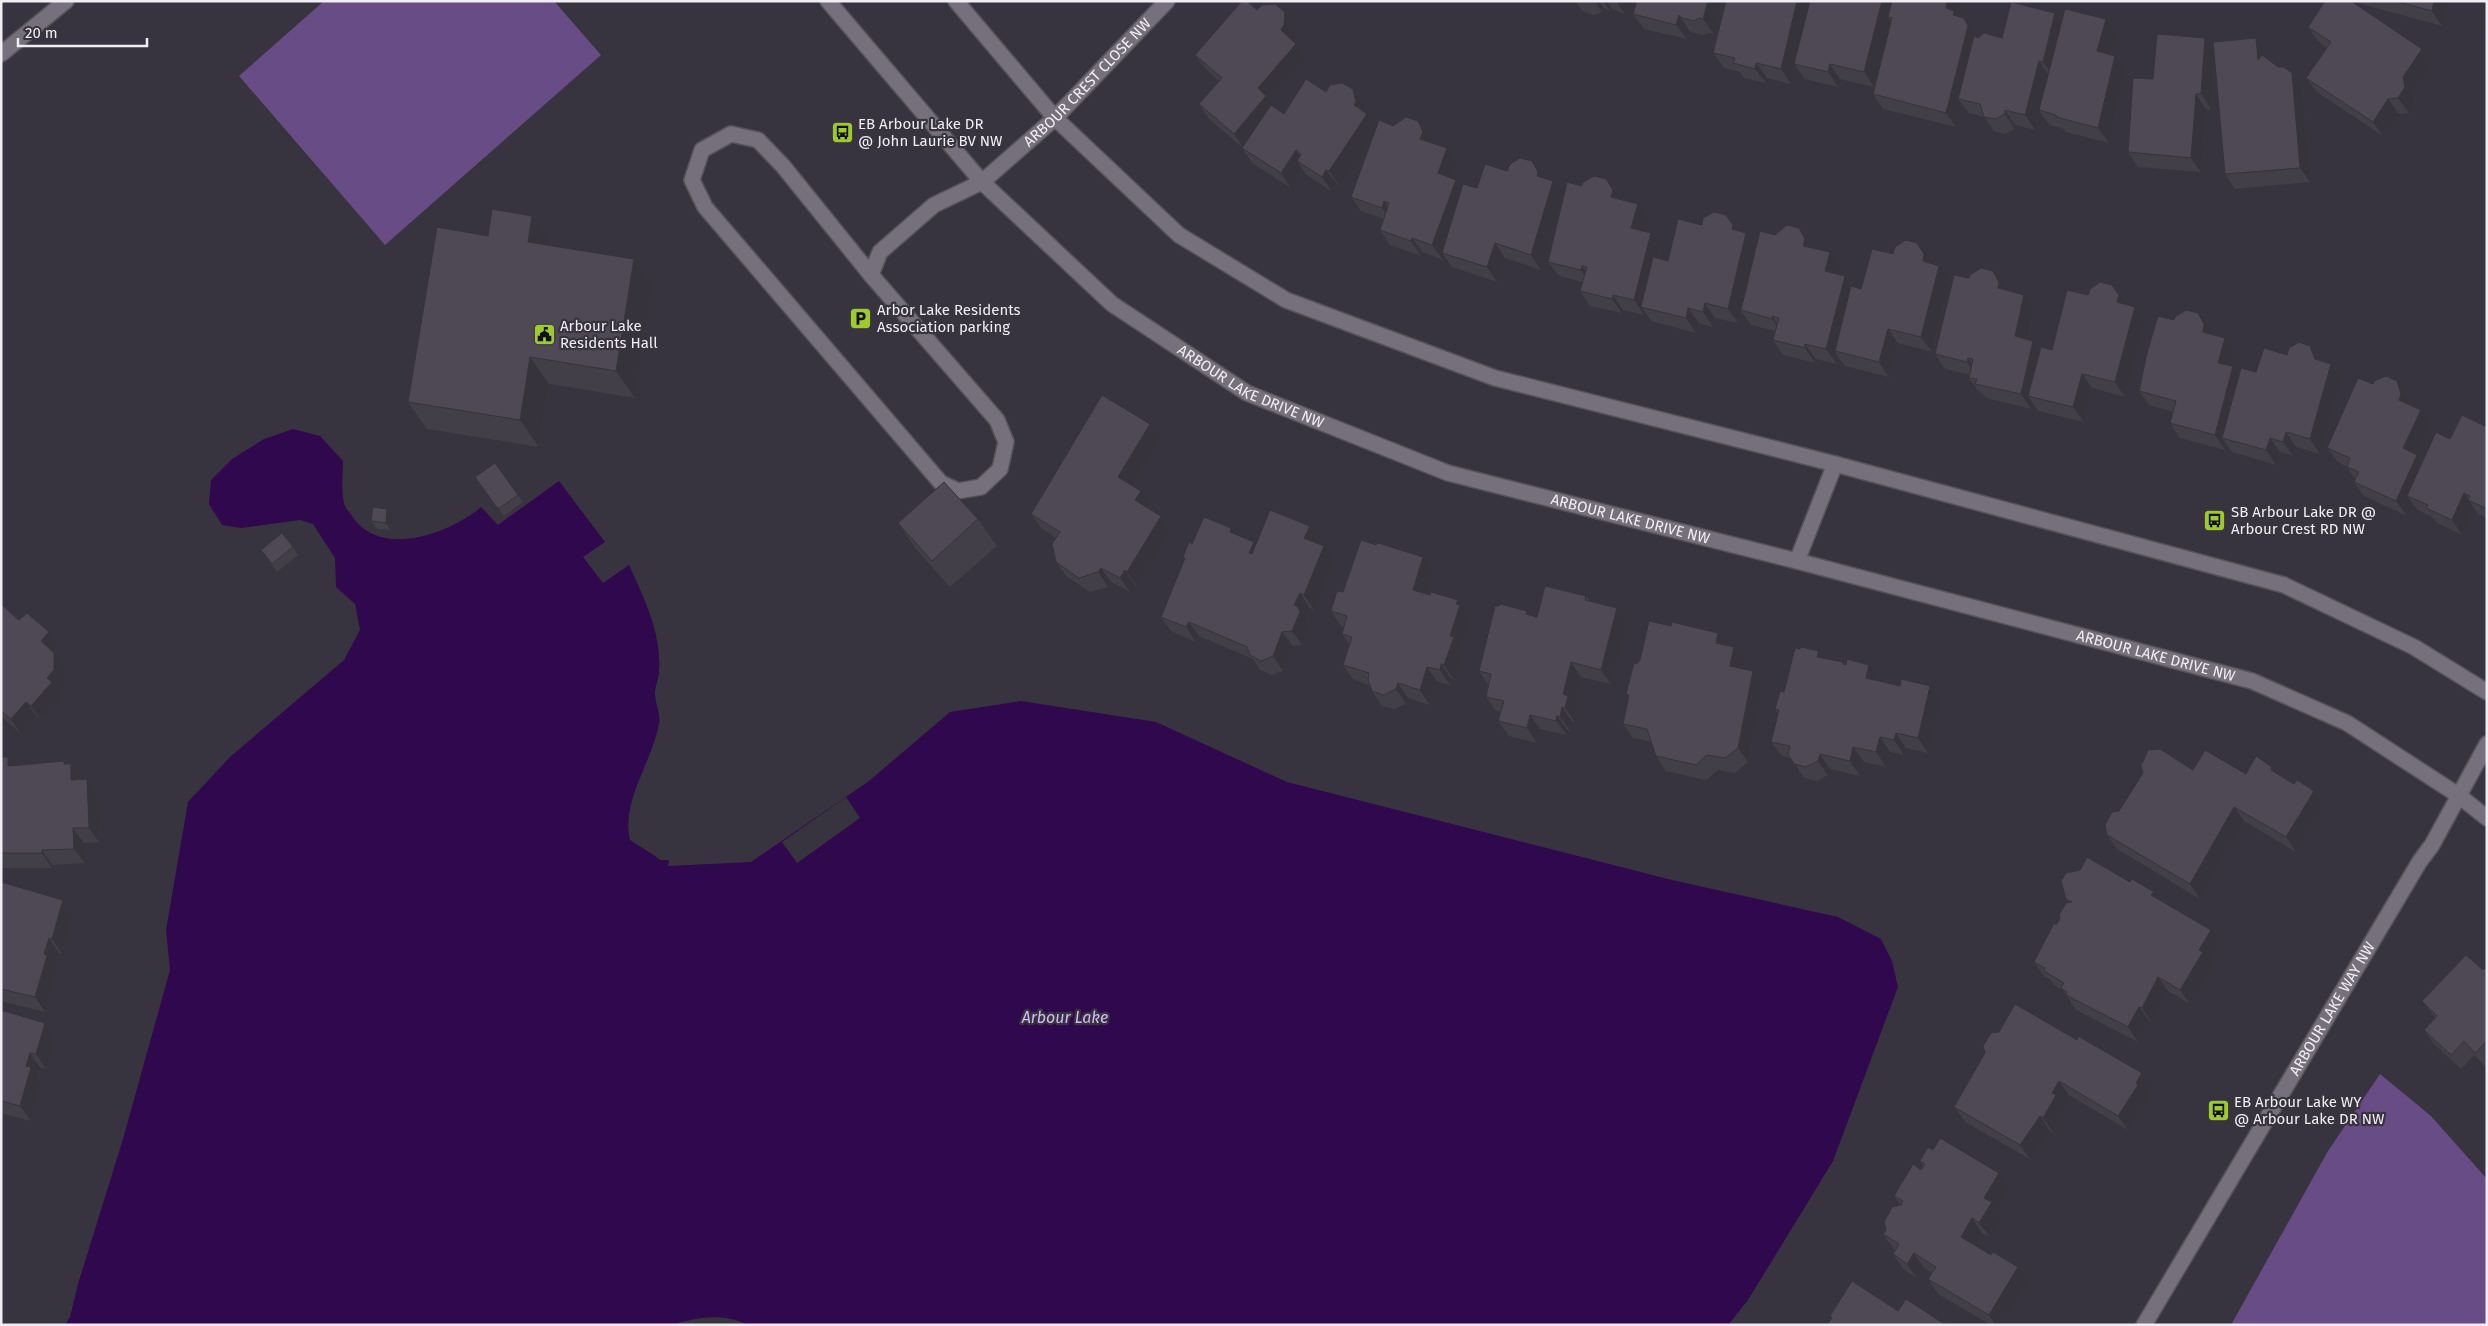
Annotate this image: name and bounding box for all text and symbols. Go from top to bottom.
street label: ARBOUR CREST CLOSE NW [1020,14,1155,150]
scale bar [18,15,146,47]
text: 20 m [25,24,58,42]
place label: EB Arbour Lake DR @ John Laurie BV NW [858,115,1003,150]
bus stop icon: EB Arbour Lake DR @ John Laurie BV NW [830,121,854,145]
place label: Arbor Lake Residents Association parking [877,301,1021,336]
parking icon: Arbor Lake Residents Association parking [849,307,873,331]
place label: Arbour Lake Residents Hall [560,317,658,352]
public building icon: Arbour Lake Residents Hall [532,323,556,347]
street label: ARBOUR LAKE DRIVE NW [1174,341,1327,432]
street label: ARBOUR LAKE DRIVE NW [1549,490,1712,548]
place label: SB Arbour Lake DR @ Arbour Crest RD NW [2231,503,2376,538]
bus stop icon: SB Arbour Lake DR @ Arbour Crest RD NW [2203,509,2227,533]
street label: ARBOUR LAKE DRIVE NW [2075,626,2238,685]
street label: ARBOUR LAKE WAY NW [2285,938,2379,1079]
water label: Arbour Lake [1021,1008,1108,1027]
place label: EB Arbour Lake WY @ Arbour Lake DR NW [2234,1093,2385,1128]
bus stop icon: EB Arbour Lake WY @ Arbour Lake DR NW [2206,1099,2230,1123]

